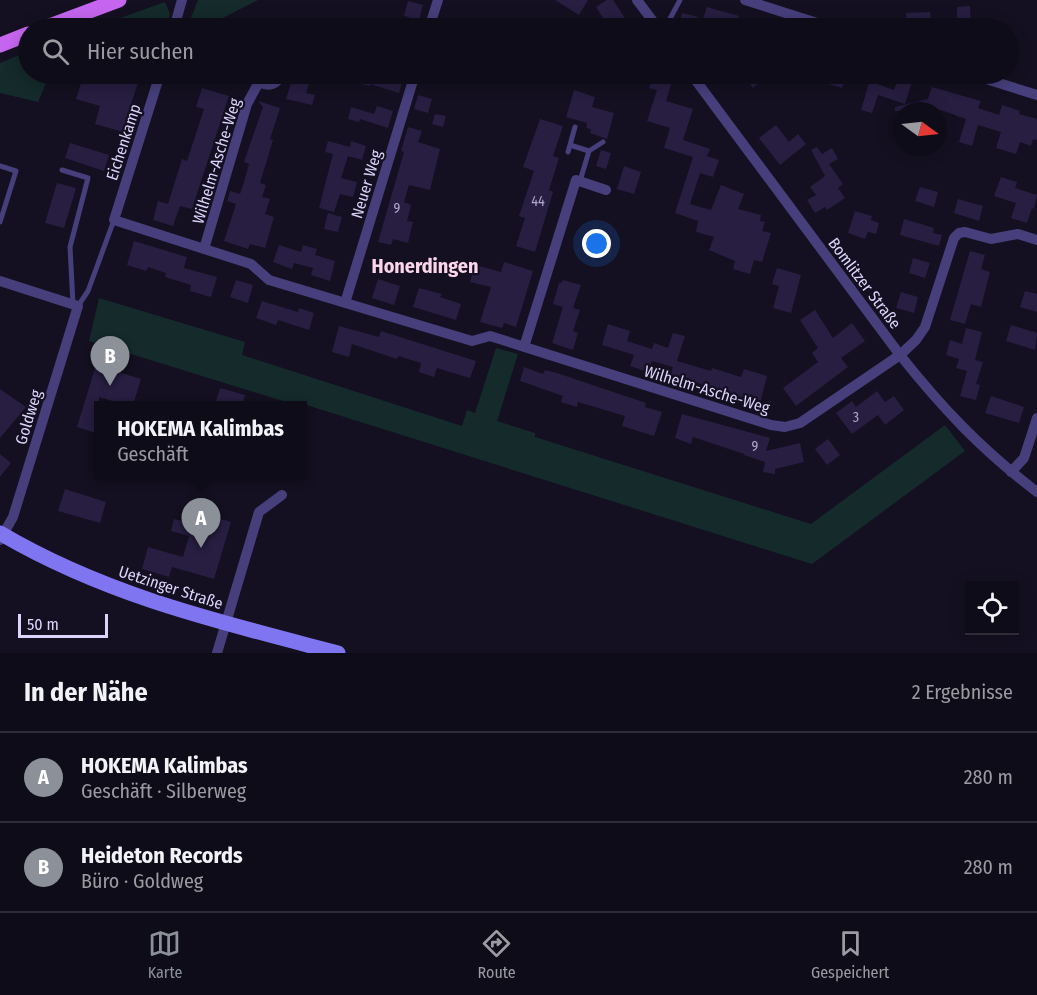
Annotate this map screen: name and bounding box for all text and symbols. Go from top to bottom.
search box [18,18,1019,84]
icon: search [39,35,72,68]
text: Hier suchen [87,38,194,65]
street label: Wilhelm-Asche-Weg [188,96,245,226]
street label: Eichenkamp [102,102,145,183]
north arrow [893,102,947,156]
street label: Neuer Weg [347,147,386,221]
house number: 44 [531,193,545,210]
house number: 9 [394,200,401,217]
your location [582,229,611,258]
street label: Bomlitzer Straße [824,234,905,333]
district label: Honerdingen [372,254,478,278]
pin: B [90,336,130,386]
street label: Wilhelm-Asche-Weg [642,361,772,418]
street label: Goldweg [11,387,46,447]
popup [94,401,307,479]
house number: 3 [853,409,859,426]
text: HOKEMA Kalimbas [117,415,284,442]
house number: 9 [752,438,759,455]
text: Geschäft [117,442,189,466]
pin: A [182,498,220,548]
street label: Uetzinger Straße [116,562,225,613]
map controls [965,581,1019,635]
button: locate [965,581,1019,635]
scale bar [18,611,108,638]
text: 50 m [27,615,59,634]
text: In der Nähe [24,677,148,708]
text: 2 Ergebnisse [912,680,1013,704]
text: HOKEMA Kalimbas [81,752,248,779]
text: A [38,765,49,789]
text: 280 m [964,765,1013,789]
text: Geschäft · Silberweg [81,779,246,803]
text: Heideton Records [81,842,243,869]
text: B [38,855,49,879]
text: 280 m [964,855,1013,879]
text: Büro · Goldweg [81,869,203,893]
tab: Karte [148,927,182,982]
tab: Route [478,927,516,982]
tab: Gespeichert [811,927,889,982]

